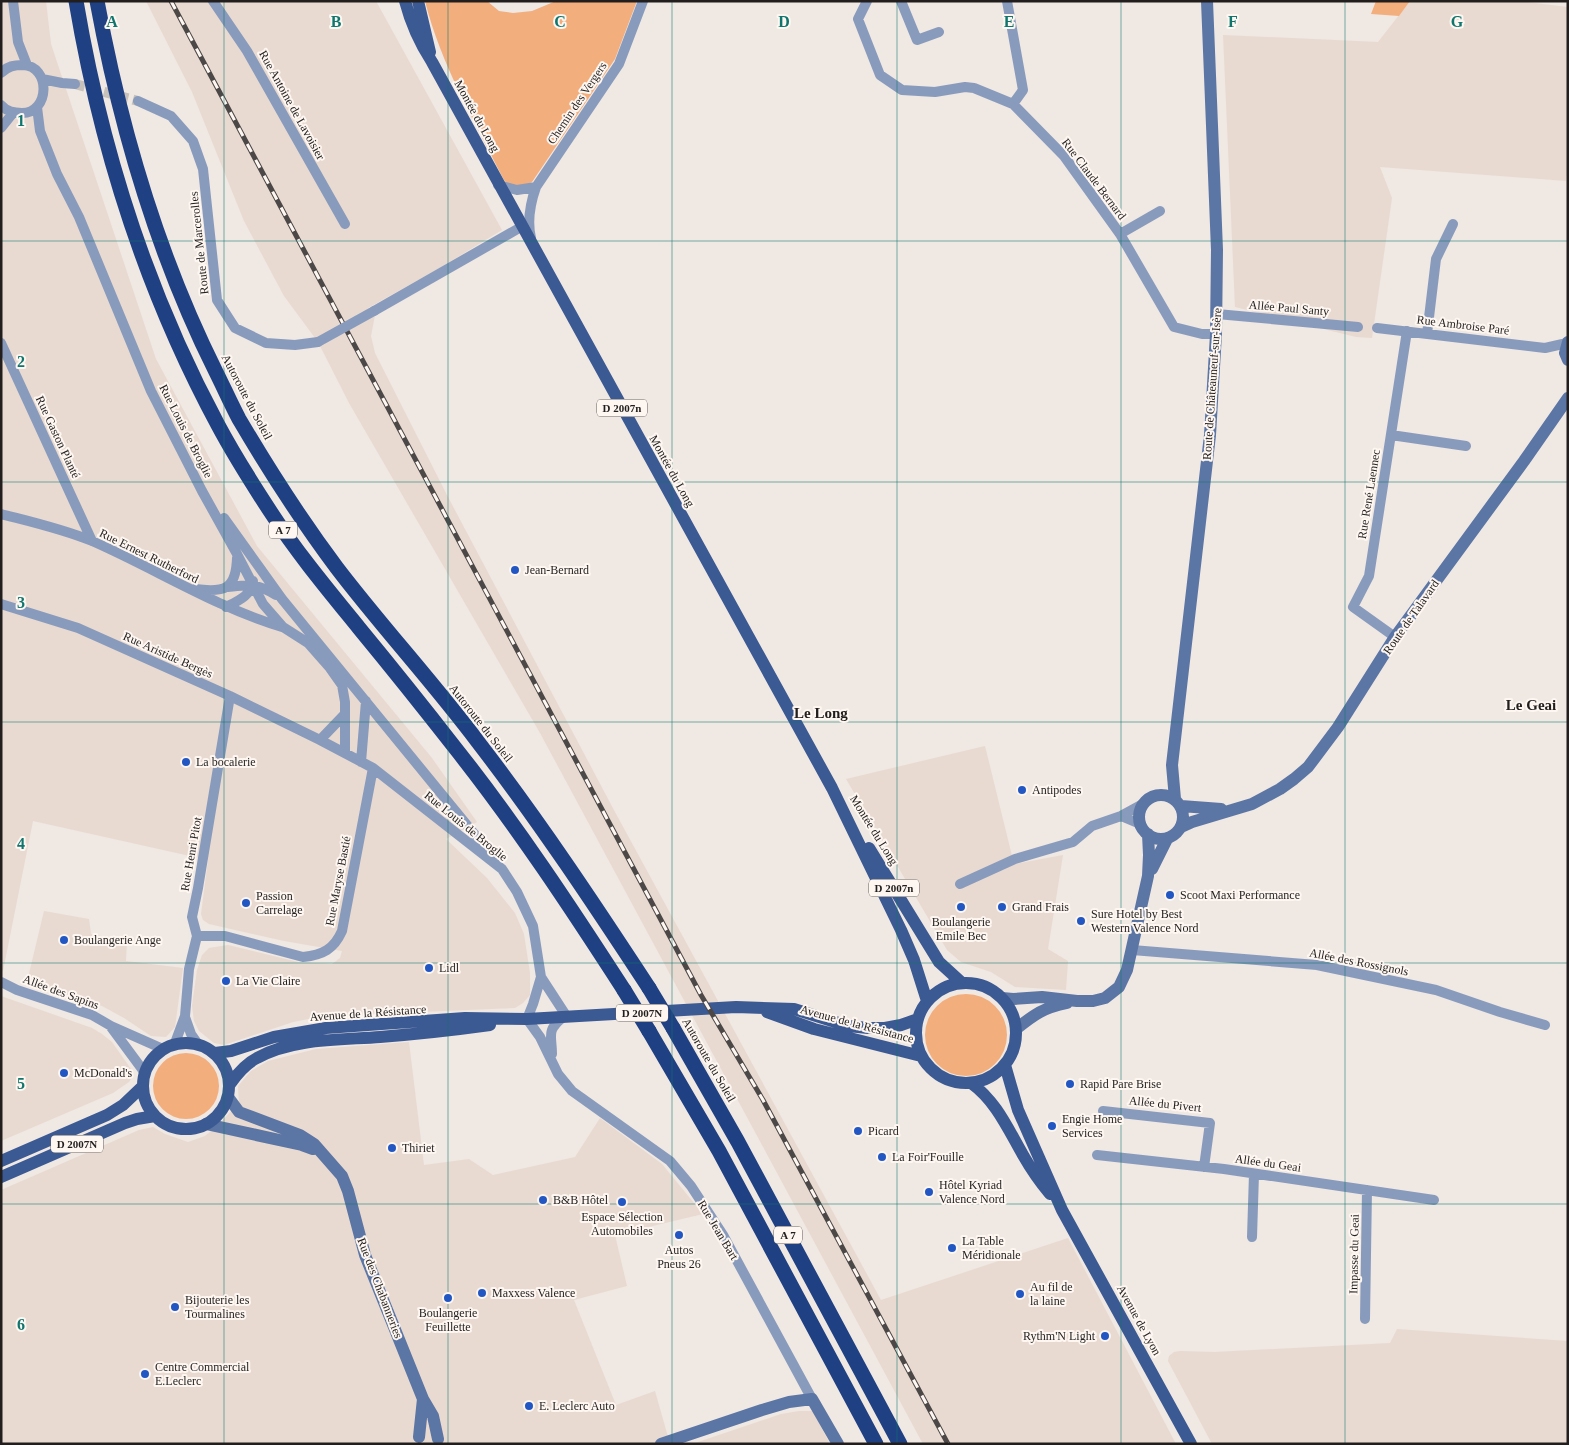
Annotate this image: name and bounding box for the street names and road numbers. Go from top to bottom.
street label: Rue Antoine de Lavoisier [256,48,328,162]
street label: Chemin des Vergers [544,59,610,147]
street label: Montée du Long [451,78,503,154]
street label: Rue Claude Bernard [1059,136,1129,222]
street label: Route de Marcerolles [187,191,211,295]
street label: Allée Paul Santy [1248,298,1330,318]
street label: Route de Châteauneuf-sur-Isère [1200,308,1224,460]
street label: Rue Ambroise Paré [1416,312,1510,338]
street label: Autoroute du Soleil [219,352,276,443]
street label: Rue Louis de Broglie [156,382,216,480]
street label: Rue Gaston Planté [33,394,83,480]
road number: D 2007n [597,399,647,416]
street label: Montée du Long [646,433,698,509]
street label: Rue René Laennec [1355,448,1383,540]
road number: A 7 [269,522,297,538]
street label: Rue Ernest Rutherford [97,526,201,586]
street label: Route de Talavard [1380,577,1442,657]
street label: Rue Aristide Bergès [121,629,215,681]
street label: Autoroute du Soleil [446,681,516,765]
street label: Rue Louis de Broglie [422,788,510,864]
street label: Montée du Long [847,792,901,868]
street label: Rue Henri Pitot [178,815,205,892]
street label: Rue Maryse Bastié [322,835,354,927]
road number: D 2007n [869,880,919,896]
street label: Allée des Rossignols [1308,946,1410,979]
street label: Allée des Sapins [21,972,101,1012]
street label: Avenue de la Résistance [309,1002,427,1024]
street label: Avenue de la Résistance [799,1002,915,1046]
road number: D 2007N [616,1004,668,1021]
street label: Autoroute du Soleil [679,1016,739,1105]
street label: Allée du Pivert [1128,1093,1203,1115]
road number: D 2007N [51,1136,103,1152]
street label: Allée du Geai [1234,1151,1303,1175]
street label: Rue Jean Bart [695,1198,742,1263]
street label: Impasse du Geai [1346,1213,1362,1294]
road number: A 7 [774,1226,802,1244]
street label: Rue des Chabanneries [354,1236,406,1341]
street label: Avenue de Lyon [1114,1282,1164,1358]

